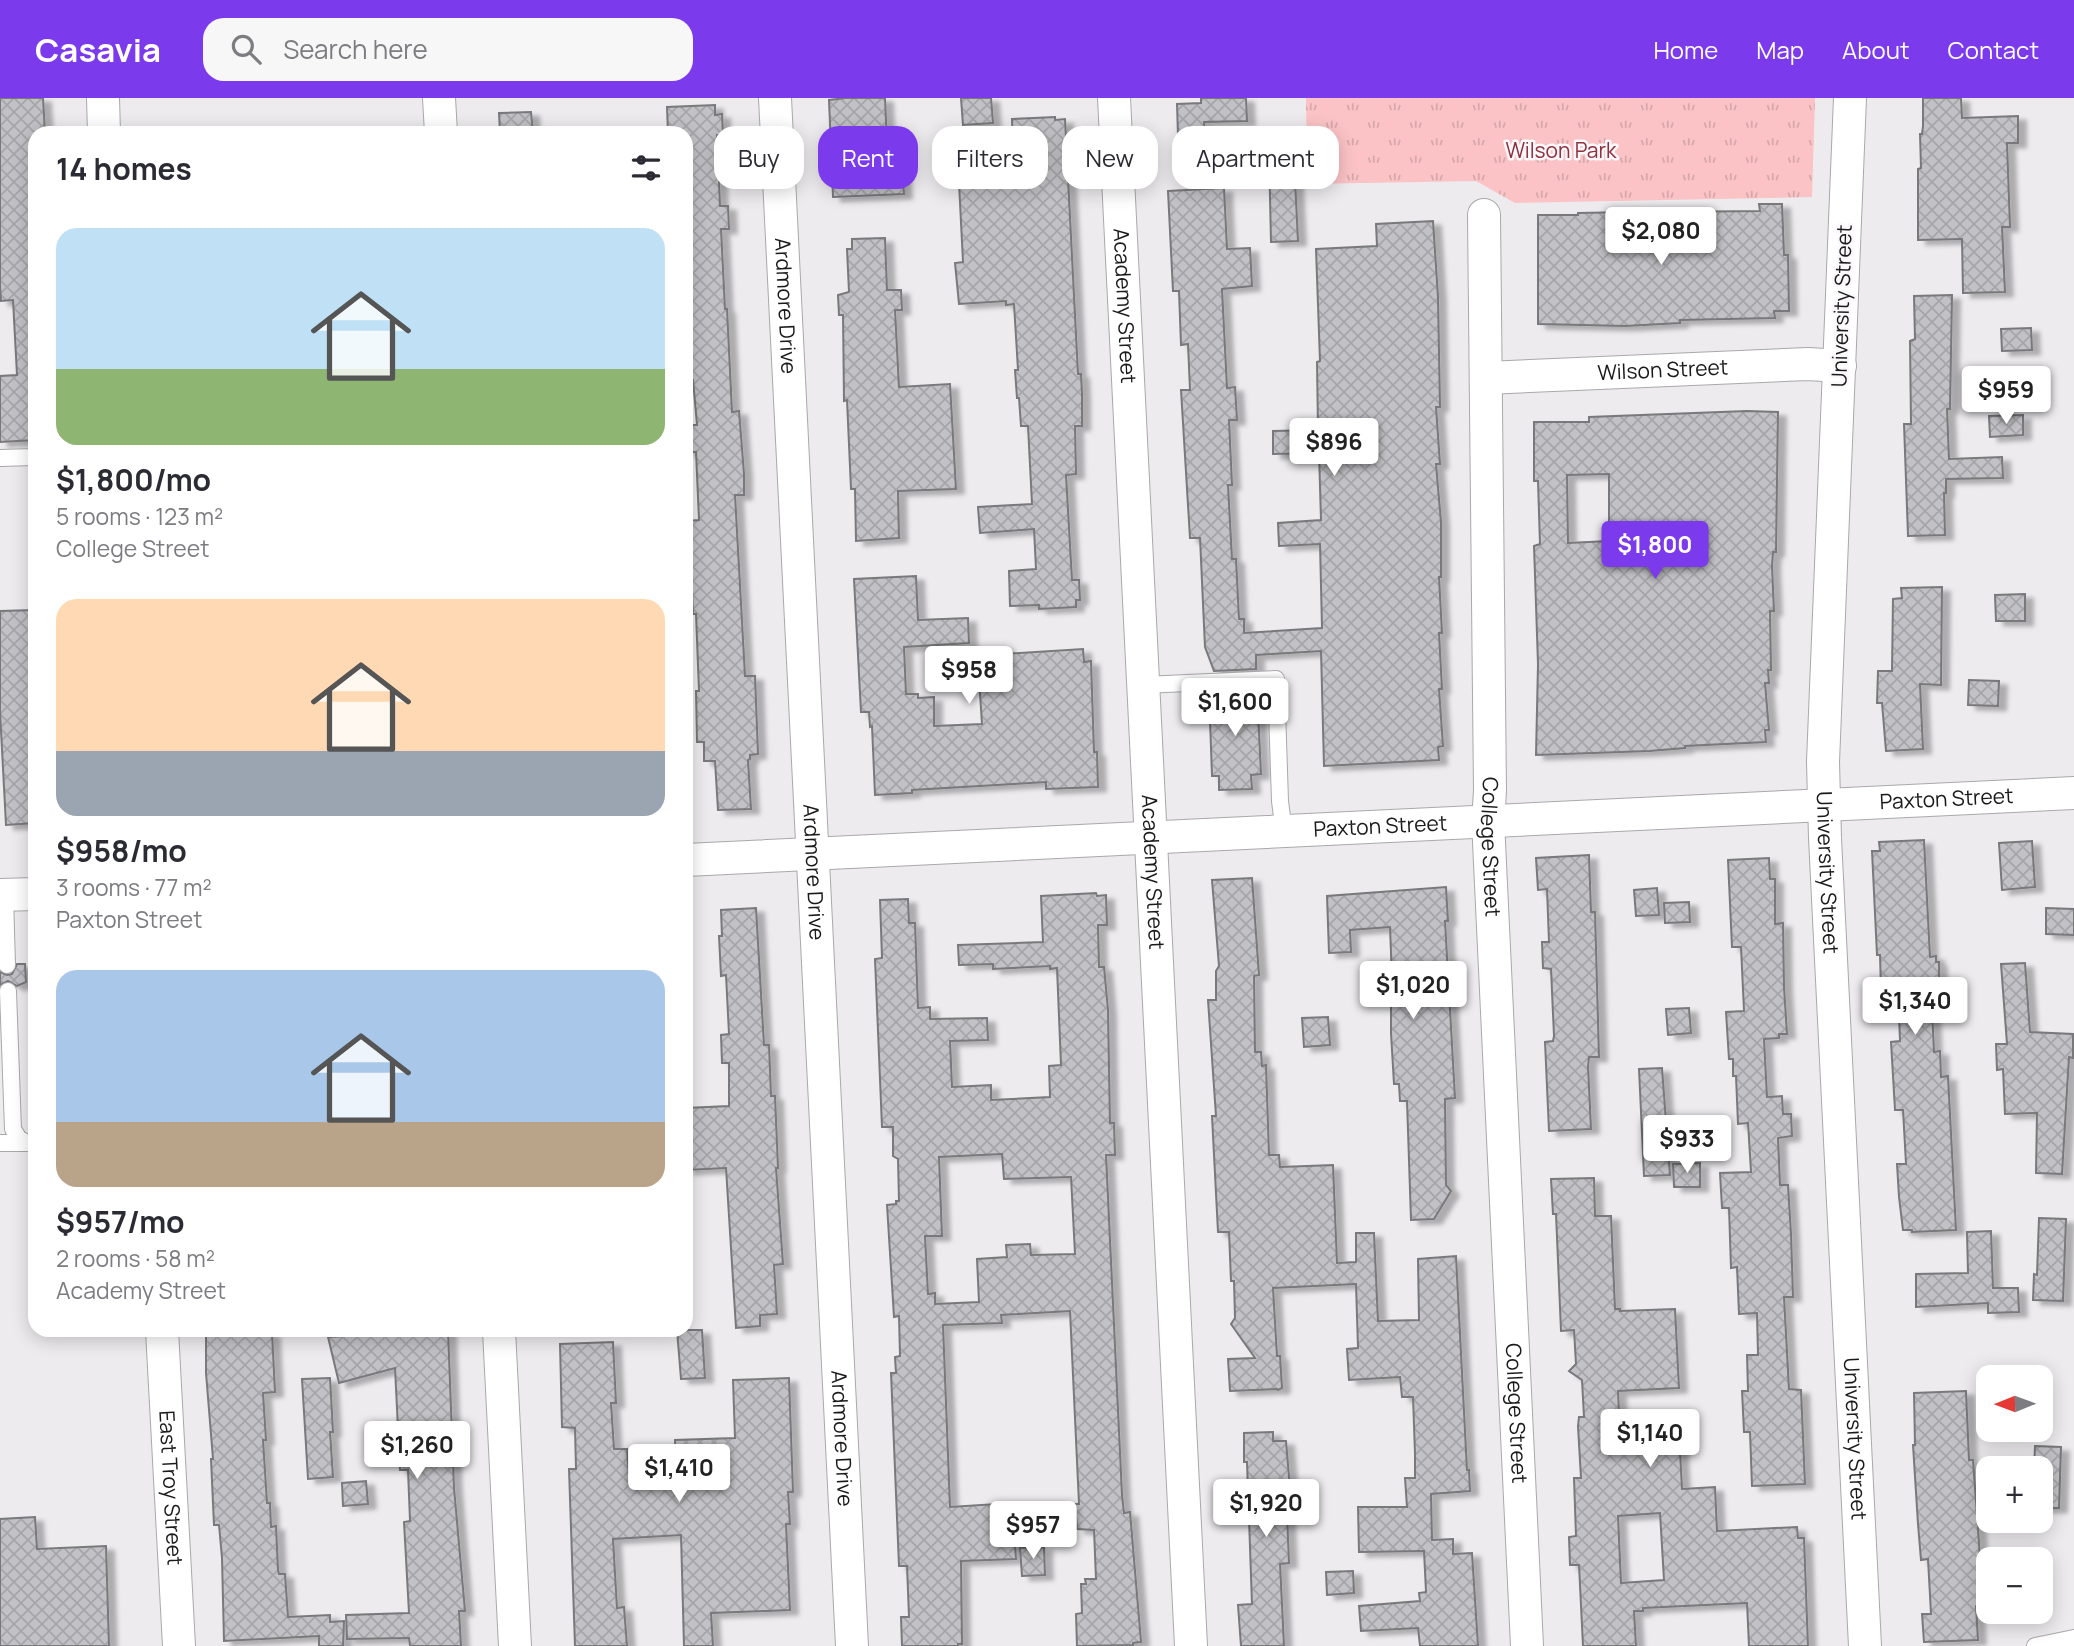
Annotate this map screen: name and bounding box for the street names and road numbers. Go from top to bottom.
street label: University Street [1824,224,1858,388]
street label: Academy Street [1107,227,1143,384]
street label: Ardmore Drive [769,237,804,374]
street label: Wilson Street [1597,352,1729,386]
street label: College Street [1475,777,1508,918]
street label: Paxton Street [1879,781,2014,815]
street label: University Street [1811,791,1846,954]
street label: Academy Street [1136,794,1171,950]
street label: Ardmore Drive [797,803,832,941]
street label: Paxton Street [1313,808,1448,843]
street label: College Street [1500,1343,1534,1484]
street label: University Street [1838,1357,1874,1521]
street label: Ardmore Drive [825,1370,860,1507]
street label: East Troy Street [153,1409,190,1566]

